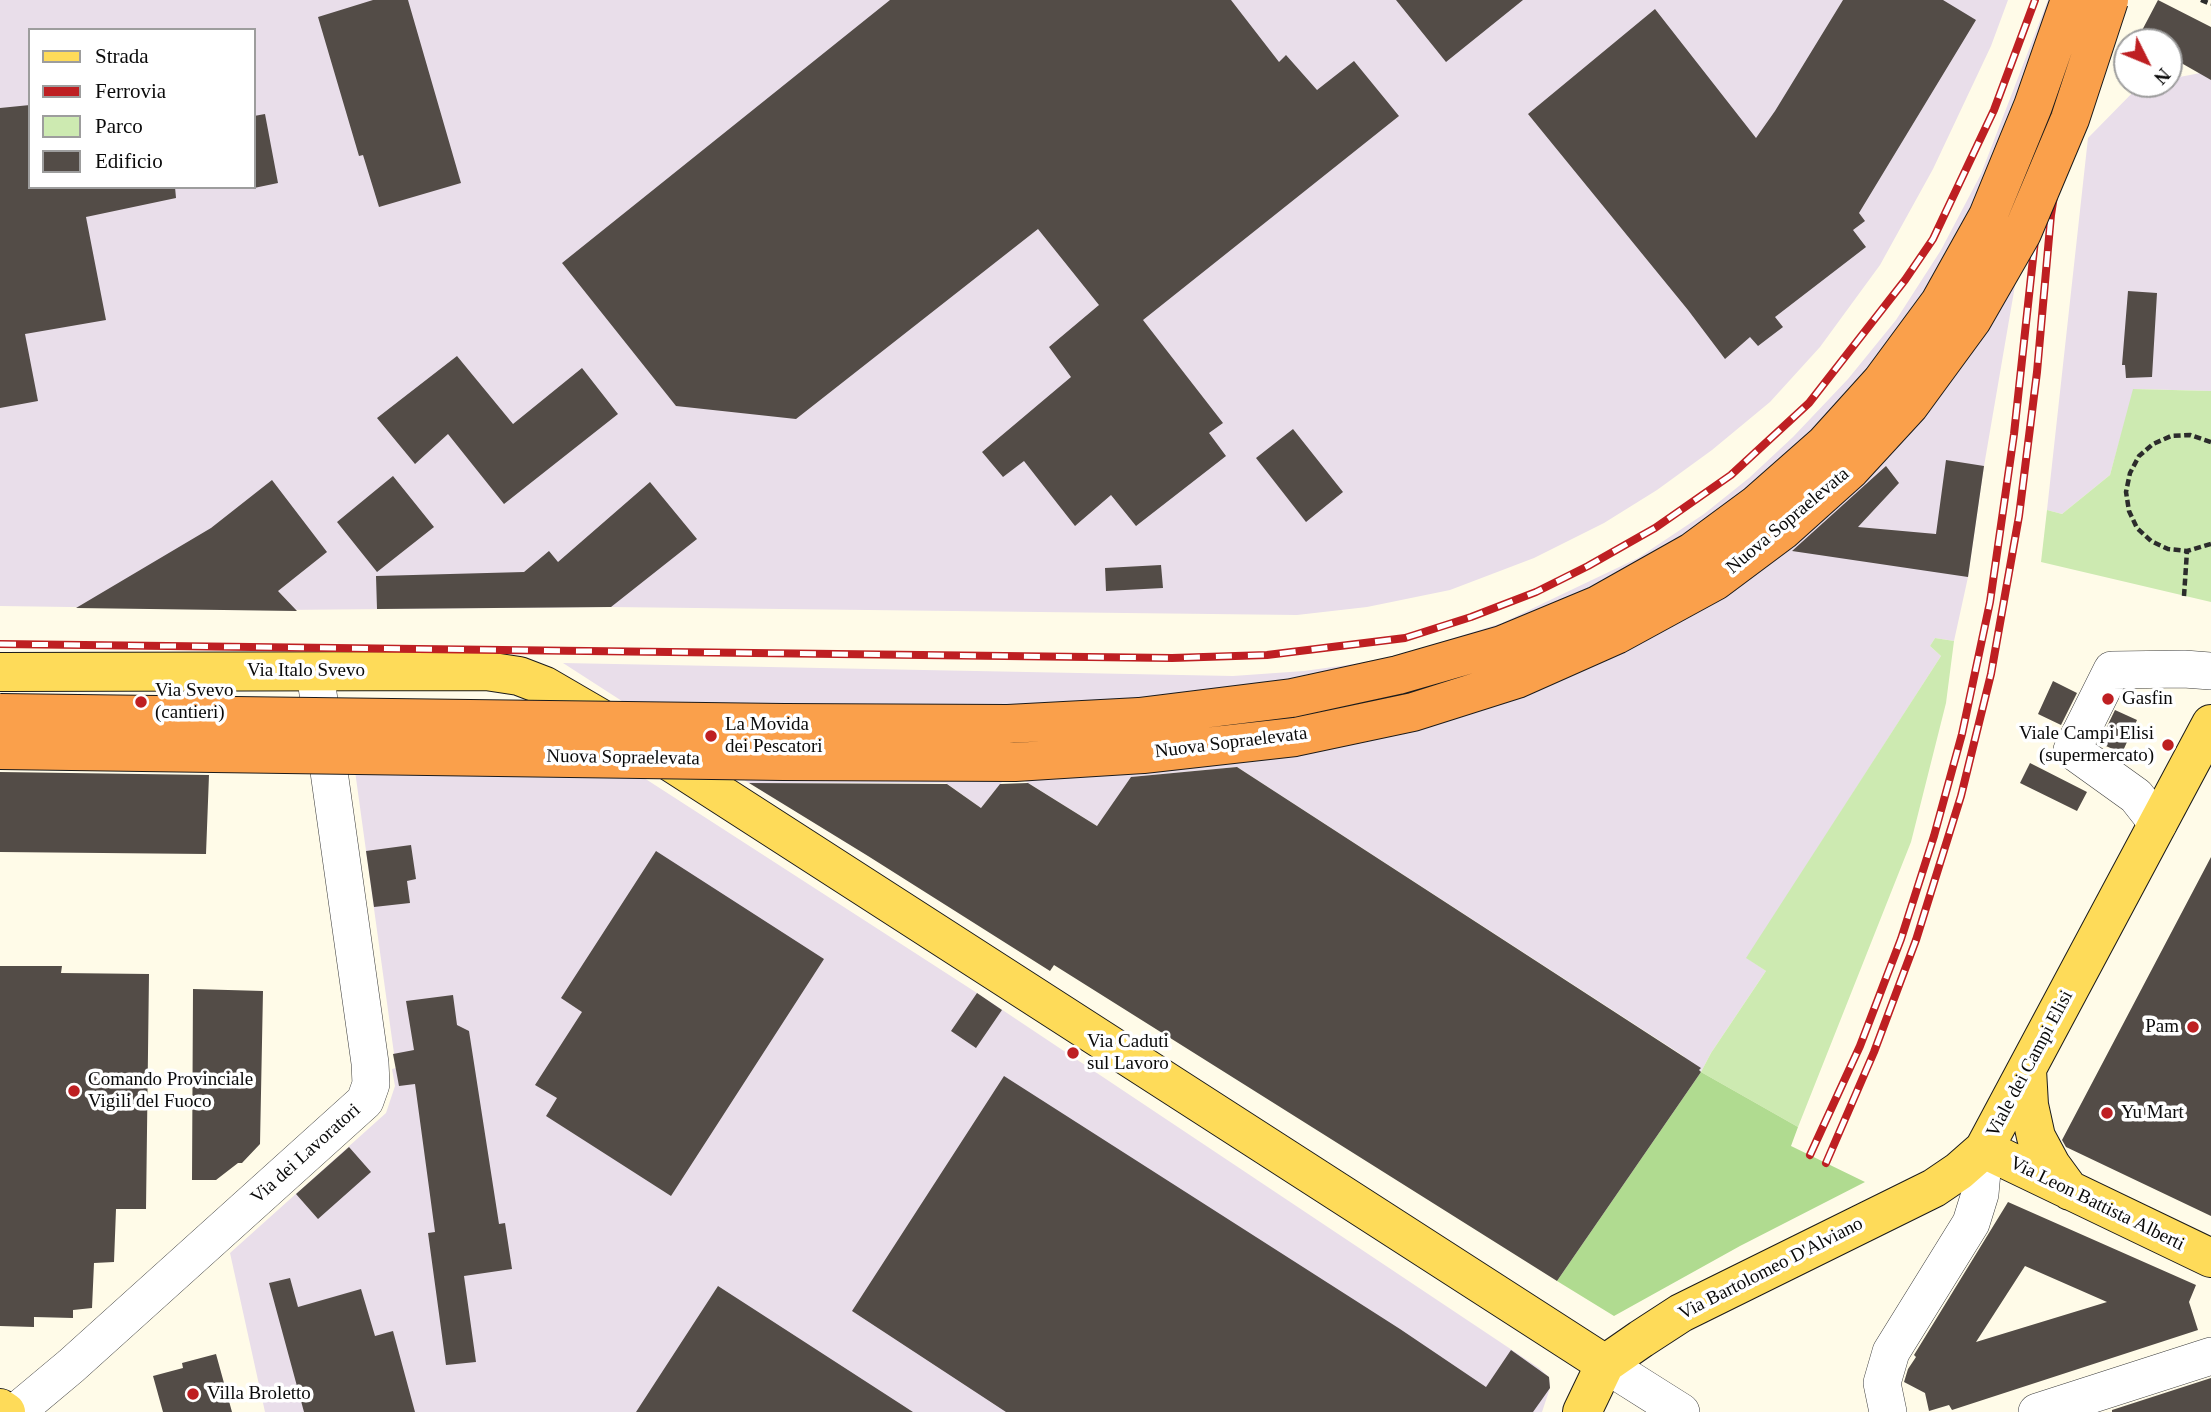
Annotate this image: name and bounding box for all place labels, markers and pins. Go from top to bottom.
place label: Via Svevo (cantieri) [155,680,234,724]
place label: Gasfin [2122,688,2173,710]
marker: Gasfin [2100,691,2116,707]
marker: Via Svevo (cantieri) [133,694,149,710]
place label: La Movida dei Pescatori [725,714,823,758]
place label: Viale Campi Elisi (supermercato) [2019,723,2154,767]
marker: La Movida dei Pescatori [703,728,719,744]
marker: Viale Campi Elisi (supermercato) [2160,737,2176,753]
place label: Pam [2145,1016,2179,1038]
marker: Pam [2185,1019,2201,1035]
place label: Via Caduti sul Lavoro [1087,1031,1169,1075]
marker: Via Caduti sul Lavoro [1065,1045,1081,1061]
place label: Comando Provinciale Vigili del Fuoco [88,1069,253,1113]
marker: Comando Provinciale Vigili del Fuoco [66,1083,82,1099]
place label: Yu Mart [2121,1102,2184,1124]
marker: Yu Mart [2099,1105,2115,1121]
place label: Villa Broletto [207,1383,311,1405]
marker: Villa Broletto [185,1386,201,1402]

